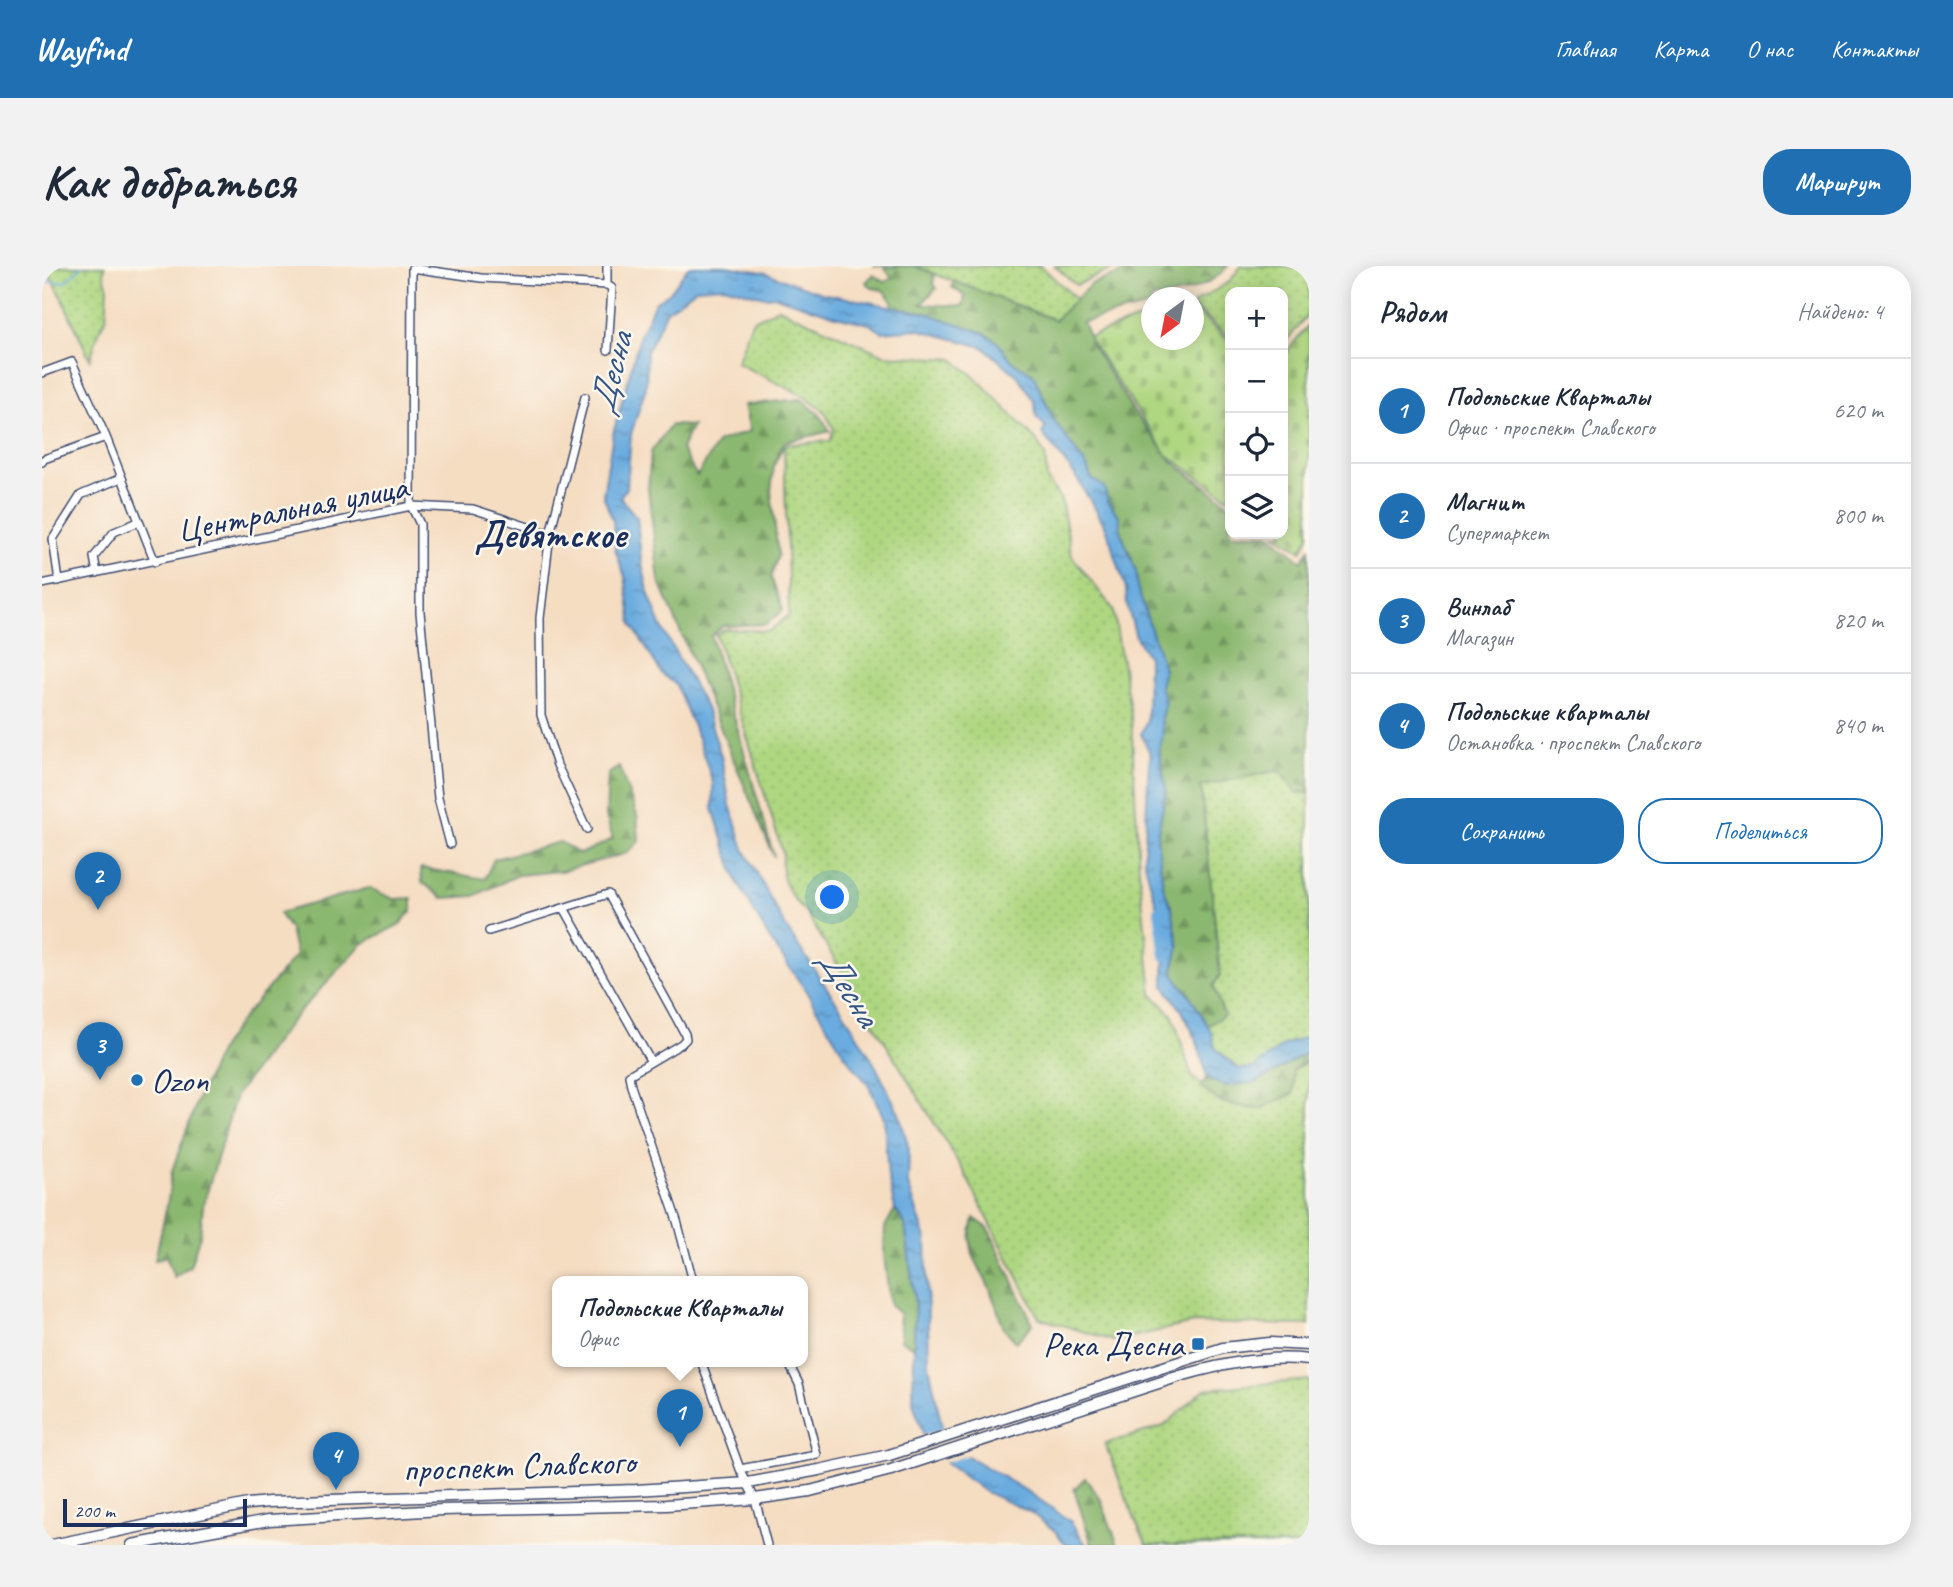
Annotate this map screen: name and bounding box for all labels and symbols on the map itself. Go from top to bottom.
north arrow [1141,287,1204,350]
water label: Десна [578,325,644,419]
street label: Центральная улица [173,464,414,553]
district label: Девятское [474,511,629,558]
pin: 2 [75,852,121,910]
your location [815,880,849,914]
water label: Десна [807,939,893,1037]
pin: 3 [77,1022,123,1080]
place label: Ozon [151,1058,209,1103]
marker: Ozon [129,1072,145,1088]
place label: Река Десна [1043,1322,1187,1367]
marker: Река Десна [1190,1336,1206,1352]
pin: 1 [657,1389,703,1447]
pin: 4 [313,1432,359,1490]
street label: проспект Славского [402,1439,640,1492]
scale bar [63,1496,247,1528]

